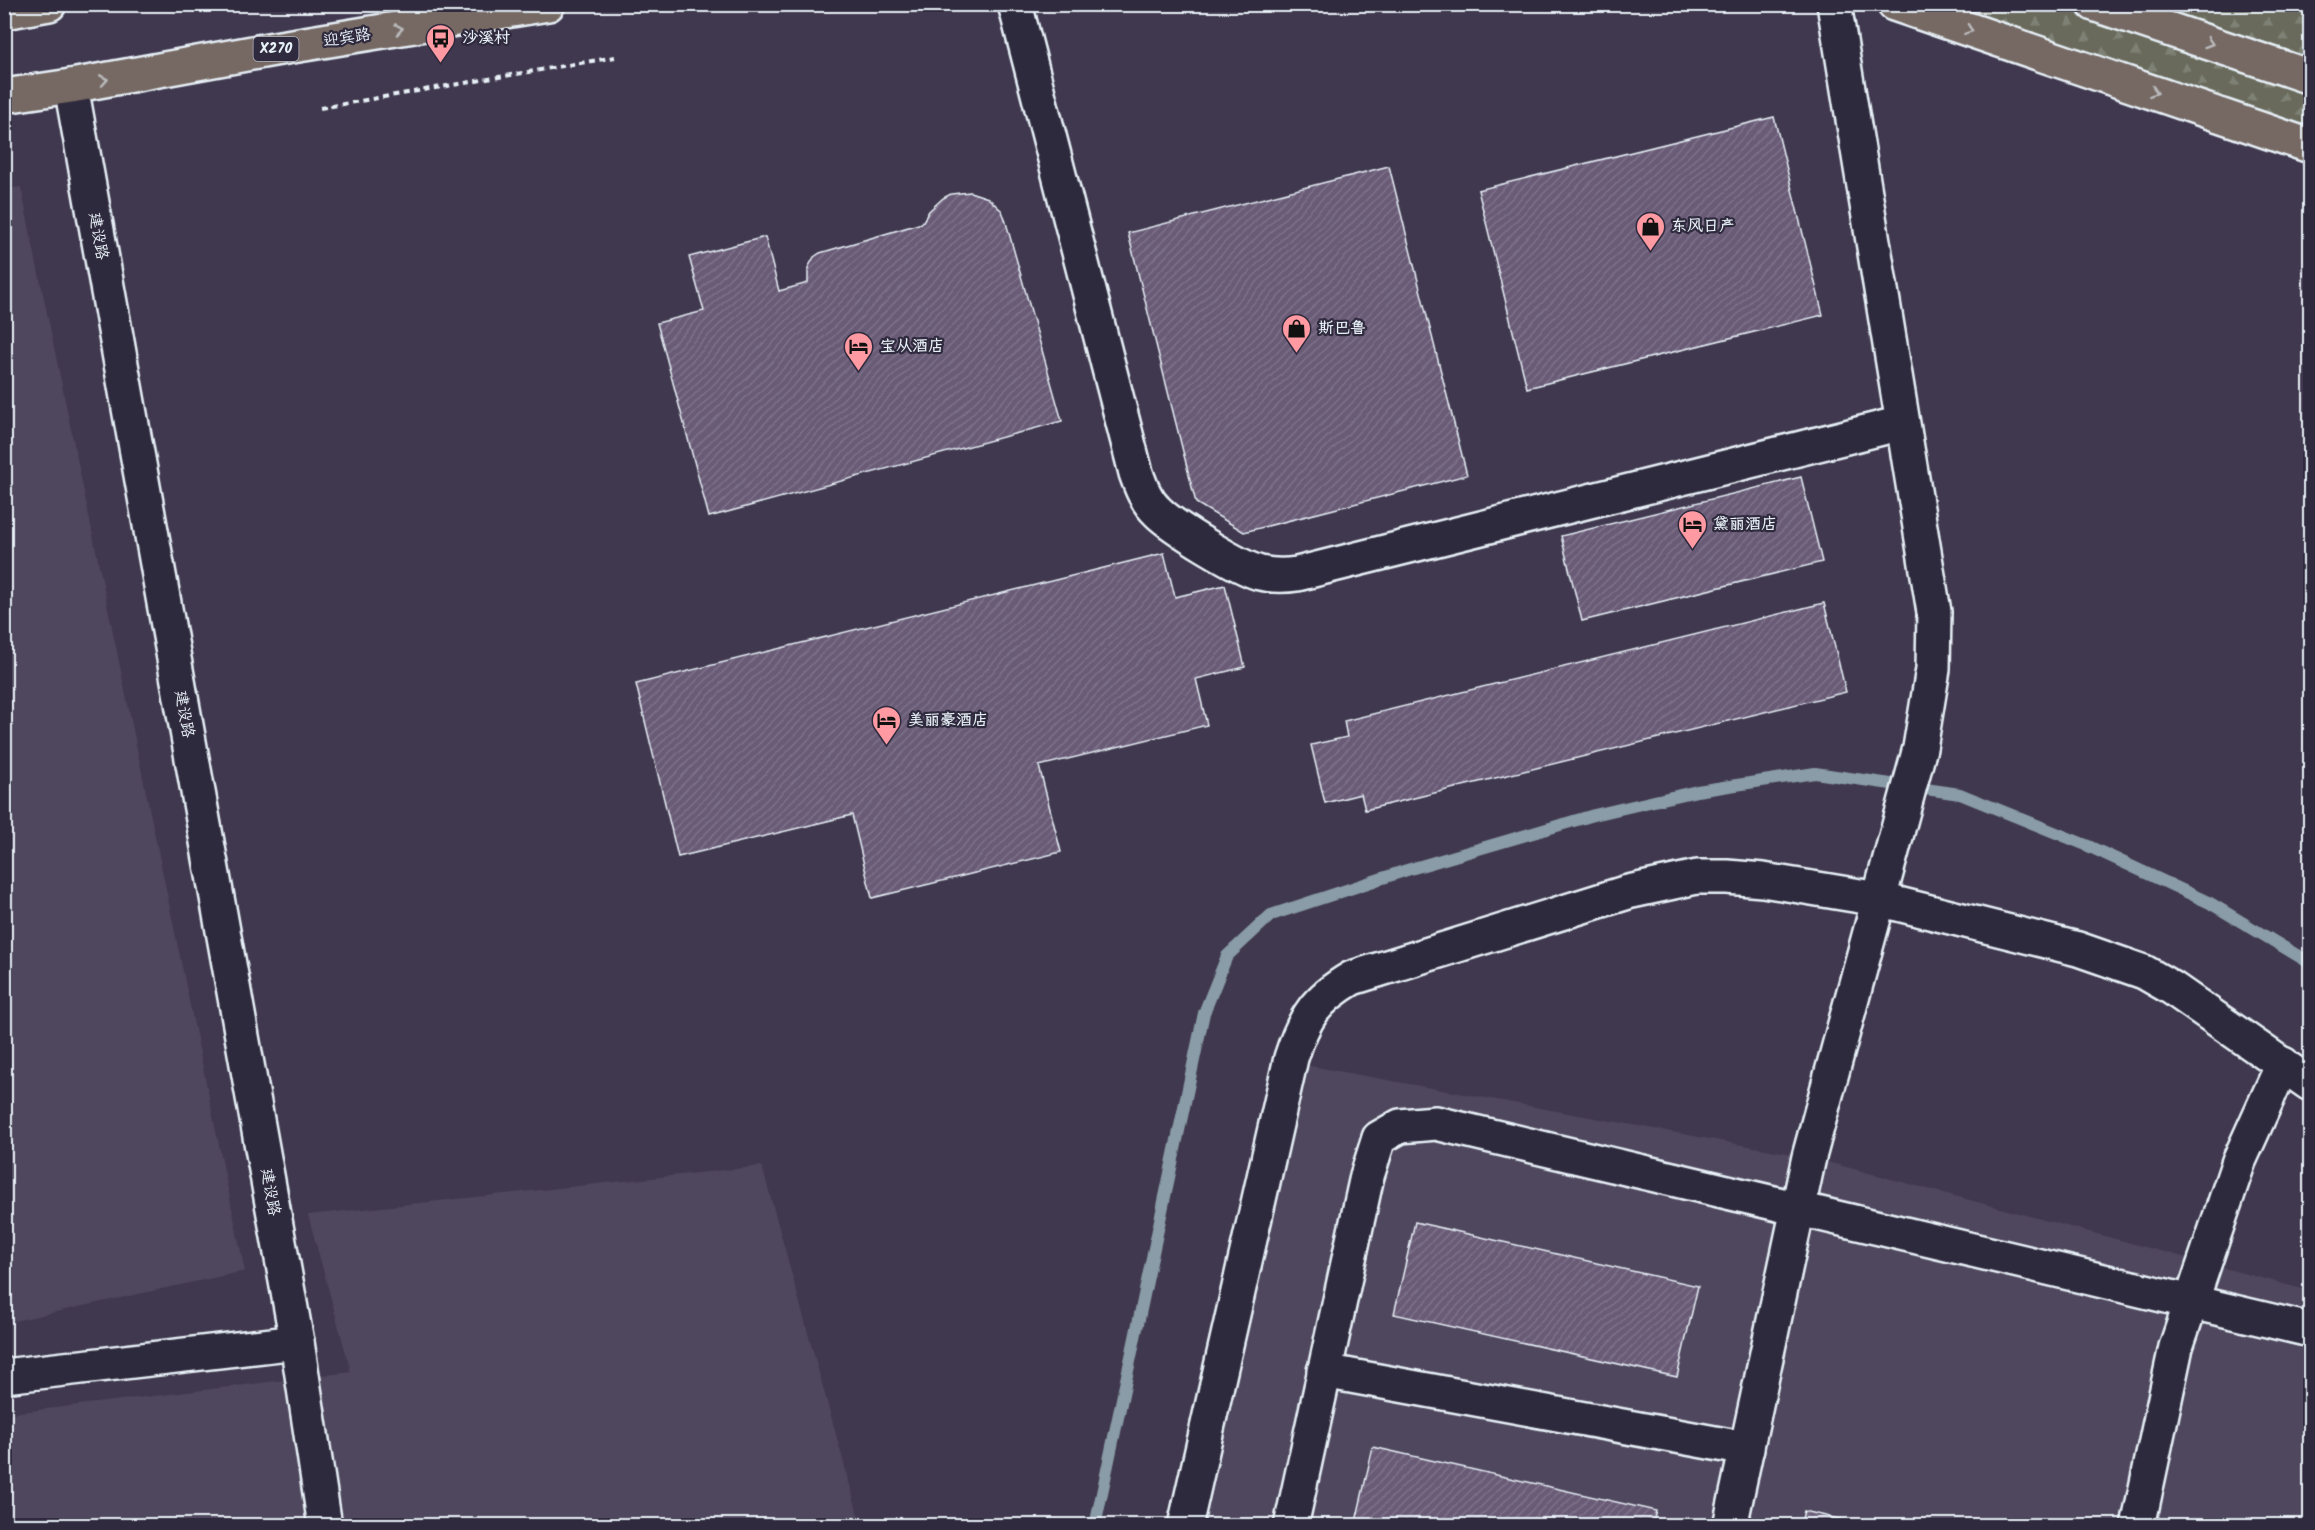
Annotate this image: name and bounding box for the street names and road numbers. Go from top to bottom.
street label: 迎宾路 [321,22,373,54]
road number: X270 [254,37,298,61]
street label: 建设路 [82,210,114,262]
street label: 建设路 [168,688,200,740]
street label: 建设路 [254,1166,286,1218]

